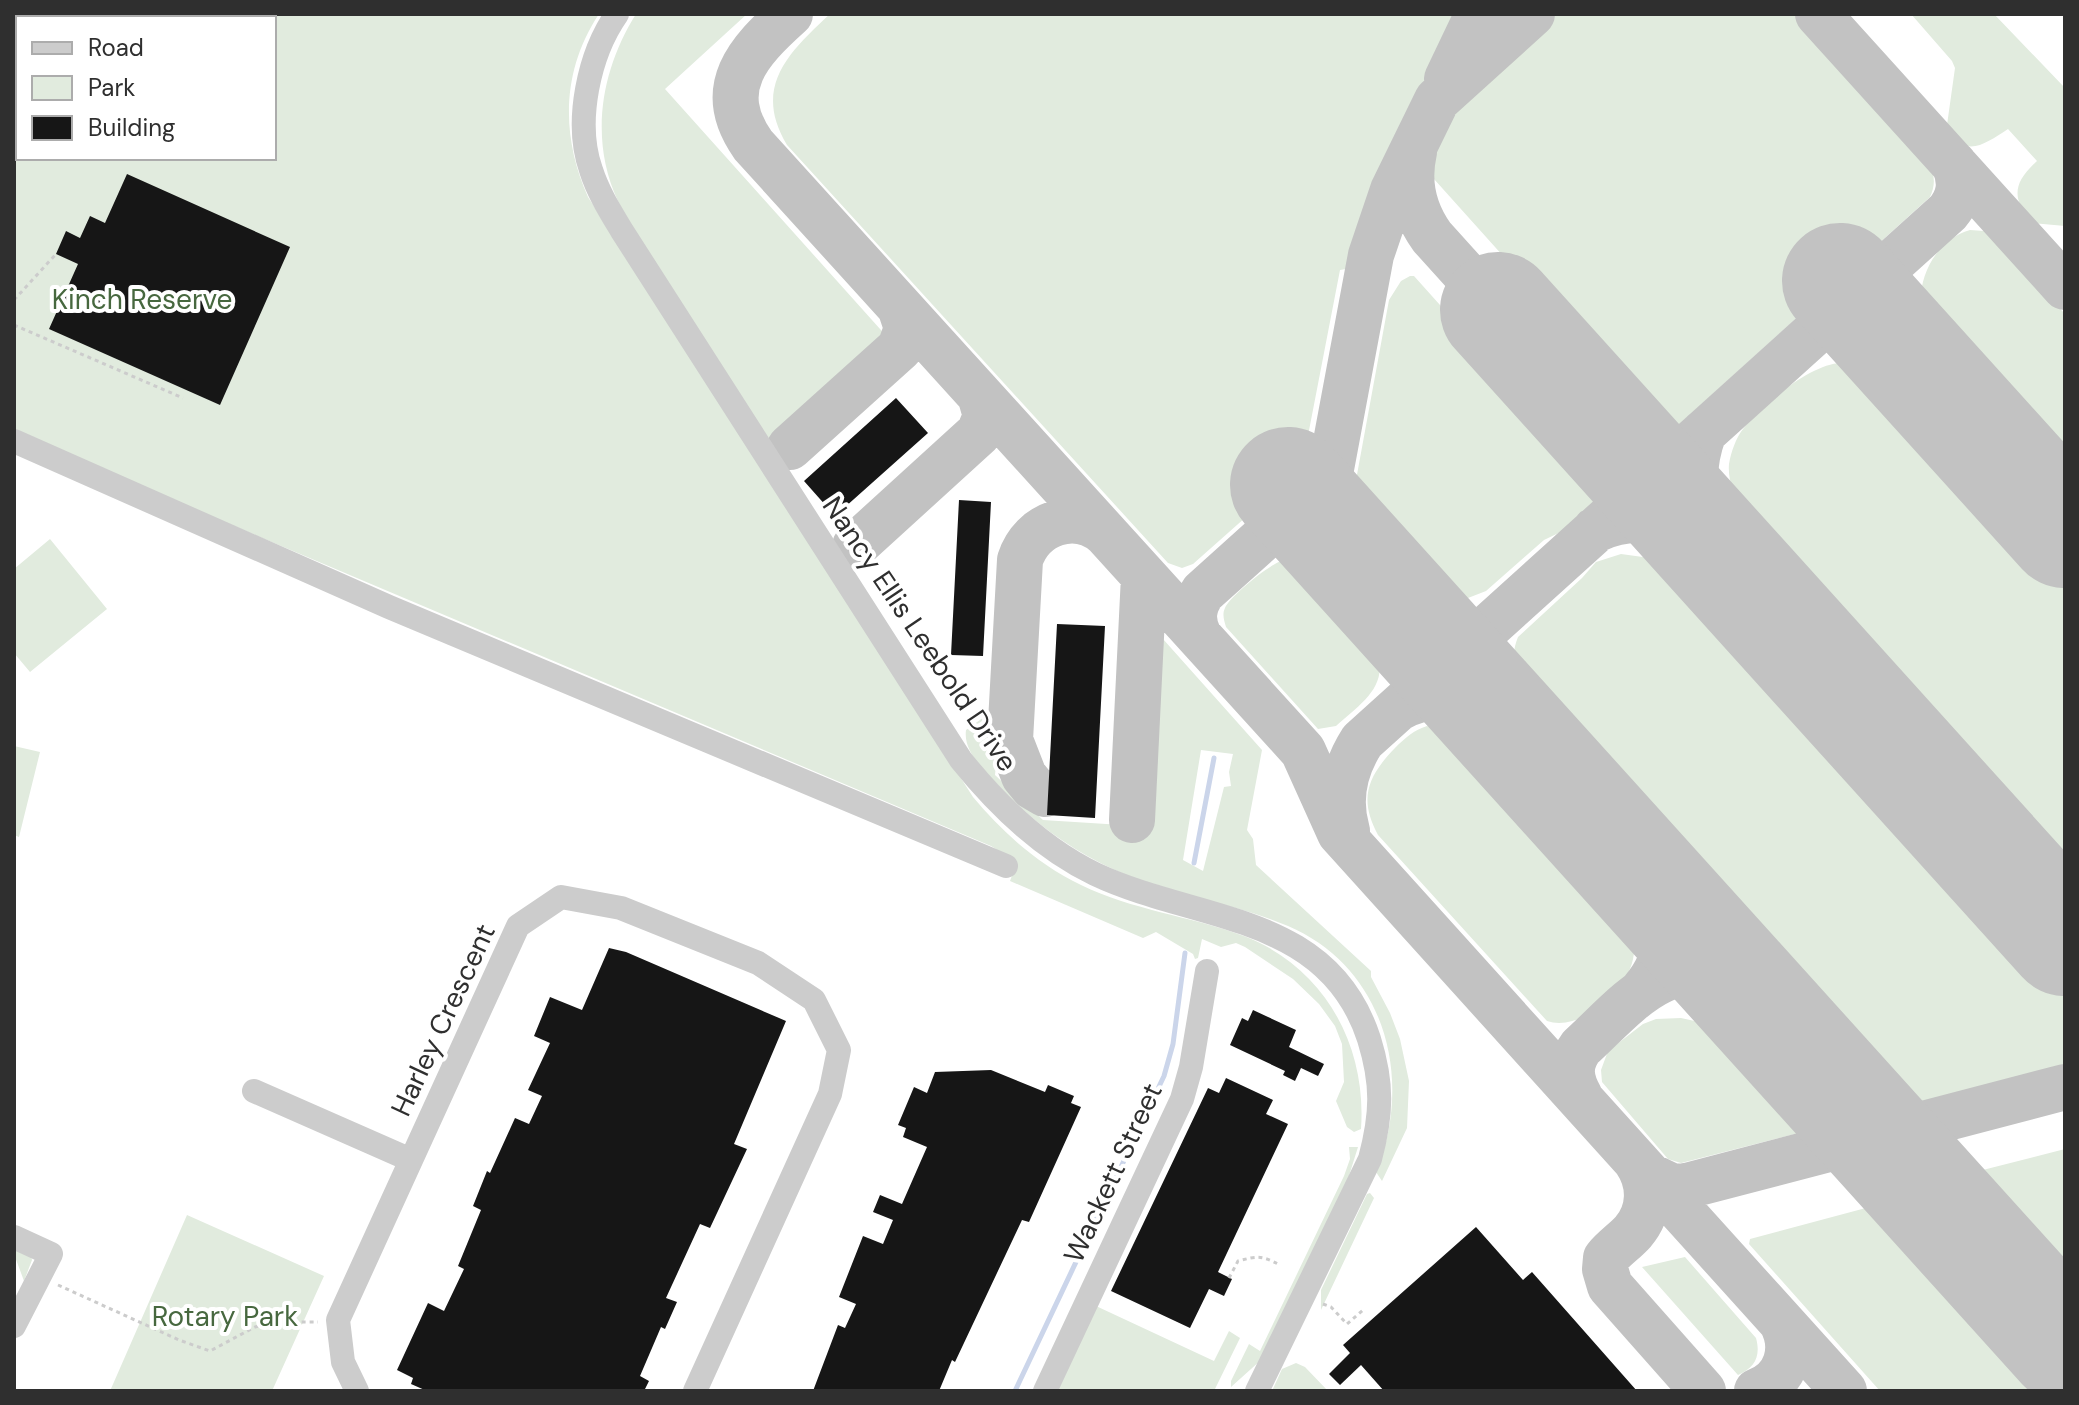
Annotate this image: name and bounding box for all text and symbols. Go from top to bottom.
legend [16,16,276,160]
text: Road [88,32,144,63]
text: Park [88,72,135,103]
text: Building [88,112,175,143]
park label: Kinch Reserve [52,281,232,318]
street label: Nancy Ellis Leebold Drive [814,489,1026,779]
street label: Harley Crescent [382,918,504,1122]
street label: Wackett Street [1055,1077,1171,1269]
park label: Rotary Park [152,1298,298,1335]

